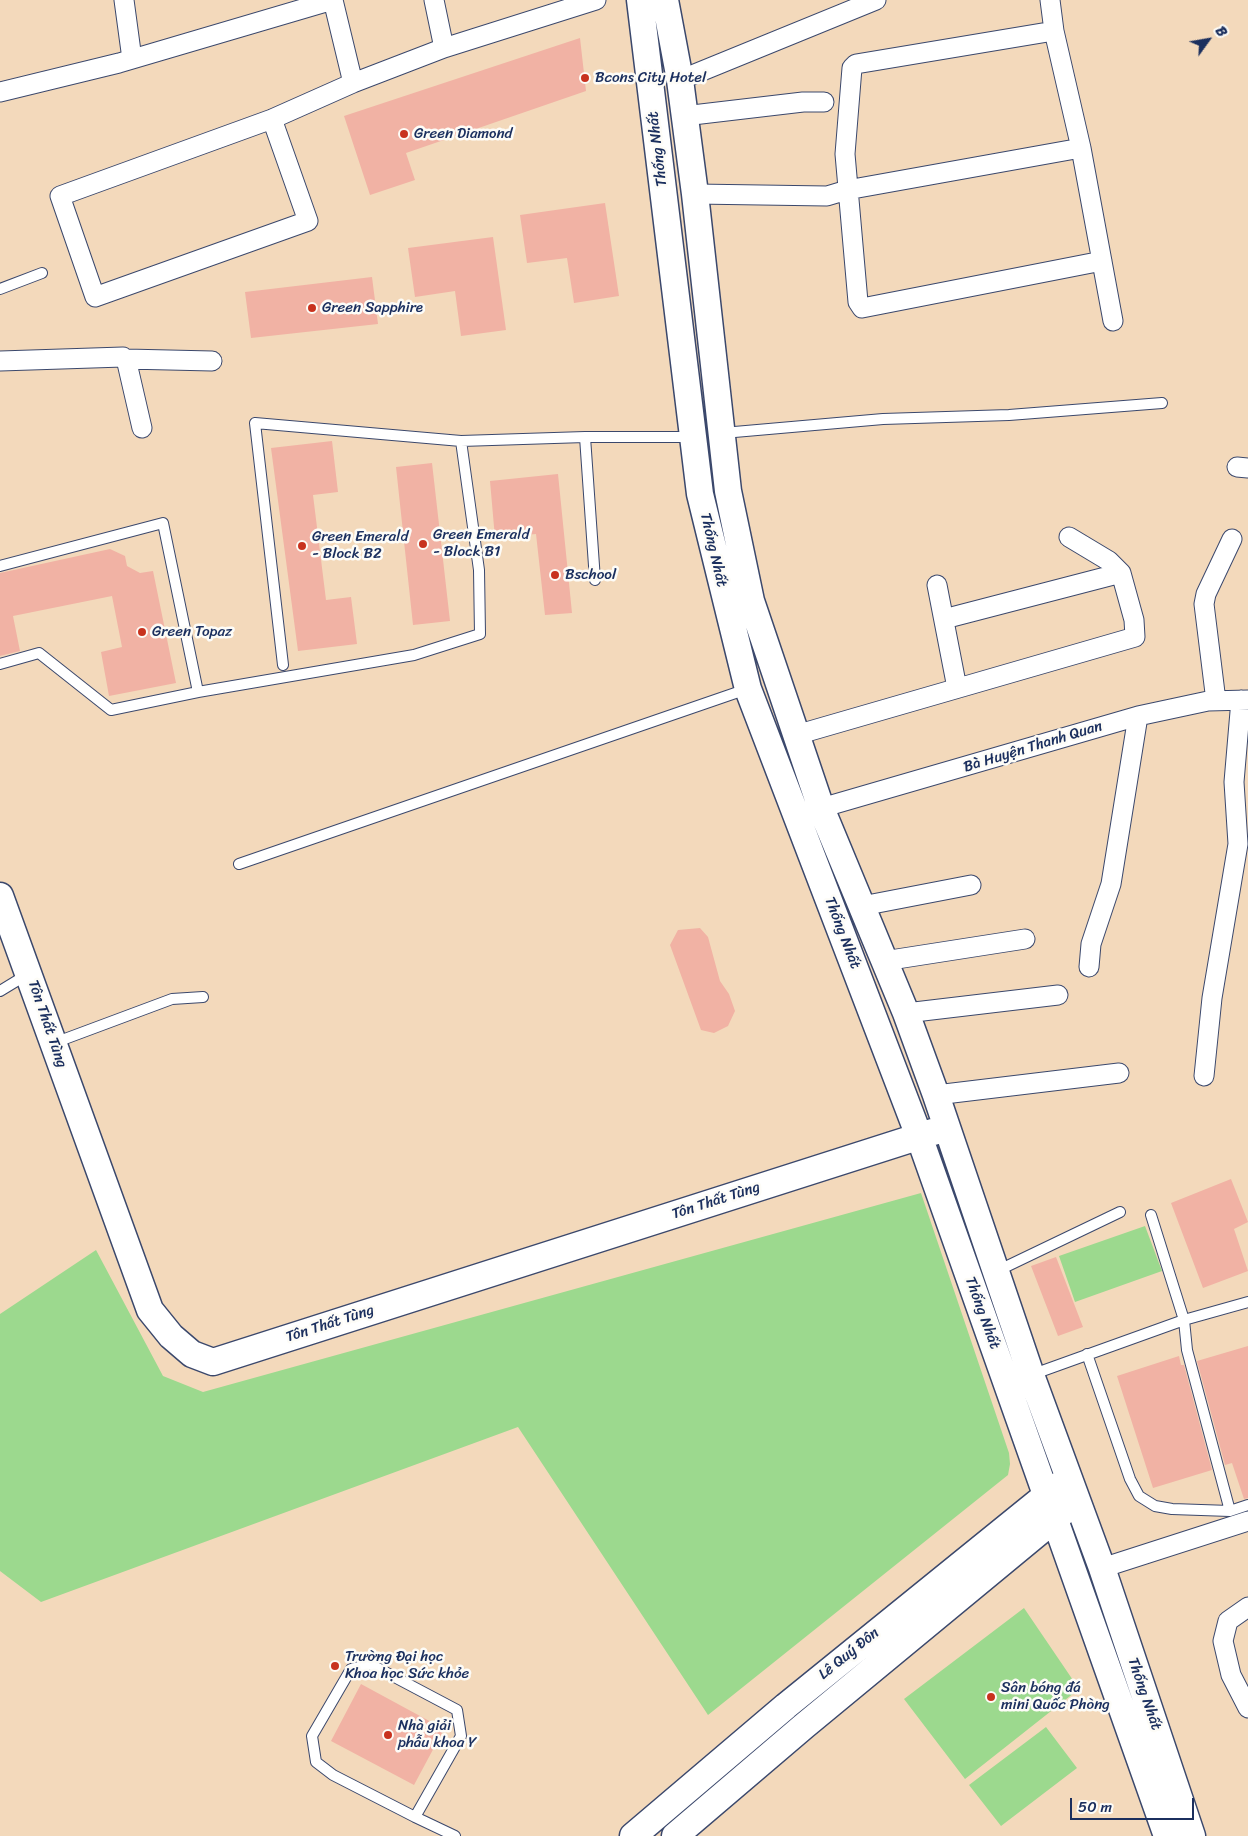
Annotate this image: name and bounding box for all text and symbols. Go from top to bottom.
north arrow [1183,15,1233,65]
text: B [1208,21,1234,42]
place label: Bcons City Hotel [595,69,706,87]
marker: Bcons City Hotel [579,72,591,84]
street label: Thống Nhất [644,110,672,188]
place label: Green Diamond [414,125,512,143]
marker: Green Diamond [398,128,410,140]
place label: Green Sapphire [322,299,423,317]
marker: Green Sapphire [306,302,318,314]
street label: Thống Nhất [696,511,730,589]
place label: Green Emerald - Block B1 [433,526,529,561]
place label: Green Emerald - Block B2 [312,528,408,563]
marker: Green Emerald - Block B1 [417,538,429,550]
marker: Green Emerald - Block B2 [296,540,308,552]
place label: Bschool [565,566,616,584]
marker: Bschool [549,569,561,581]
place label: Green Topaz [152,623,232,641]
marker: Green Topaz [136,626,148,638]
street label: Bà Huyện Thanh Quan [962,717,1104,777]
street label: Thống Nhất [820,894,864,972]
street label: Tôn Thất Tùng [24,978,70,1070]
street label: Tôn Thất Tùng [670,1178,762,1224]
street label: Thống Nhất [961,1274,1003,1352]
street label: Tôn Thất Tùng [284,1301,376,1347]
street label: Lê Quý Đôn [815,1624,883,1684]
place label: Trường Đại học Khoa học Sức khỏe [345,1648,469,1683]
street label: Thống Nhất [1123,1655,1165,1733]
marker: Trường Đại học Khoa học Sức khỏe [329,1660,341,1672]
place label: Sân bóng đá mini Quốc Phòng [1001,1679,1110,1714]
marker: Sân bóng đá mini Quốc Phòng [985,1691,997,1703]
place label: Nhà giải phẫu khoa Y [398,1717,476,1752]
marker: Nhà giải phẫu khoa Y [382,1729,394,1741]
scale bar [1073,1788,1197,1820]
text: 50 m [1078,1794,1112,1820]

